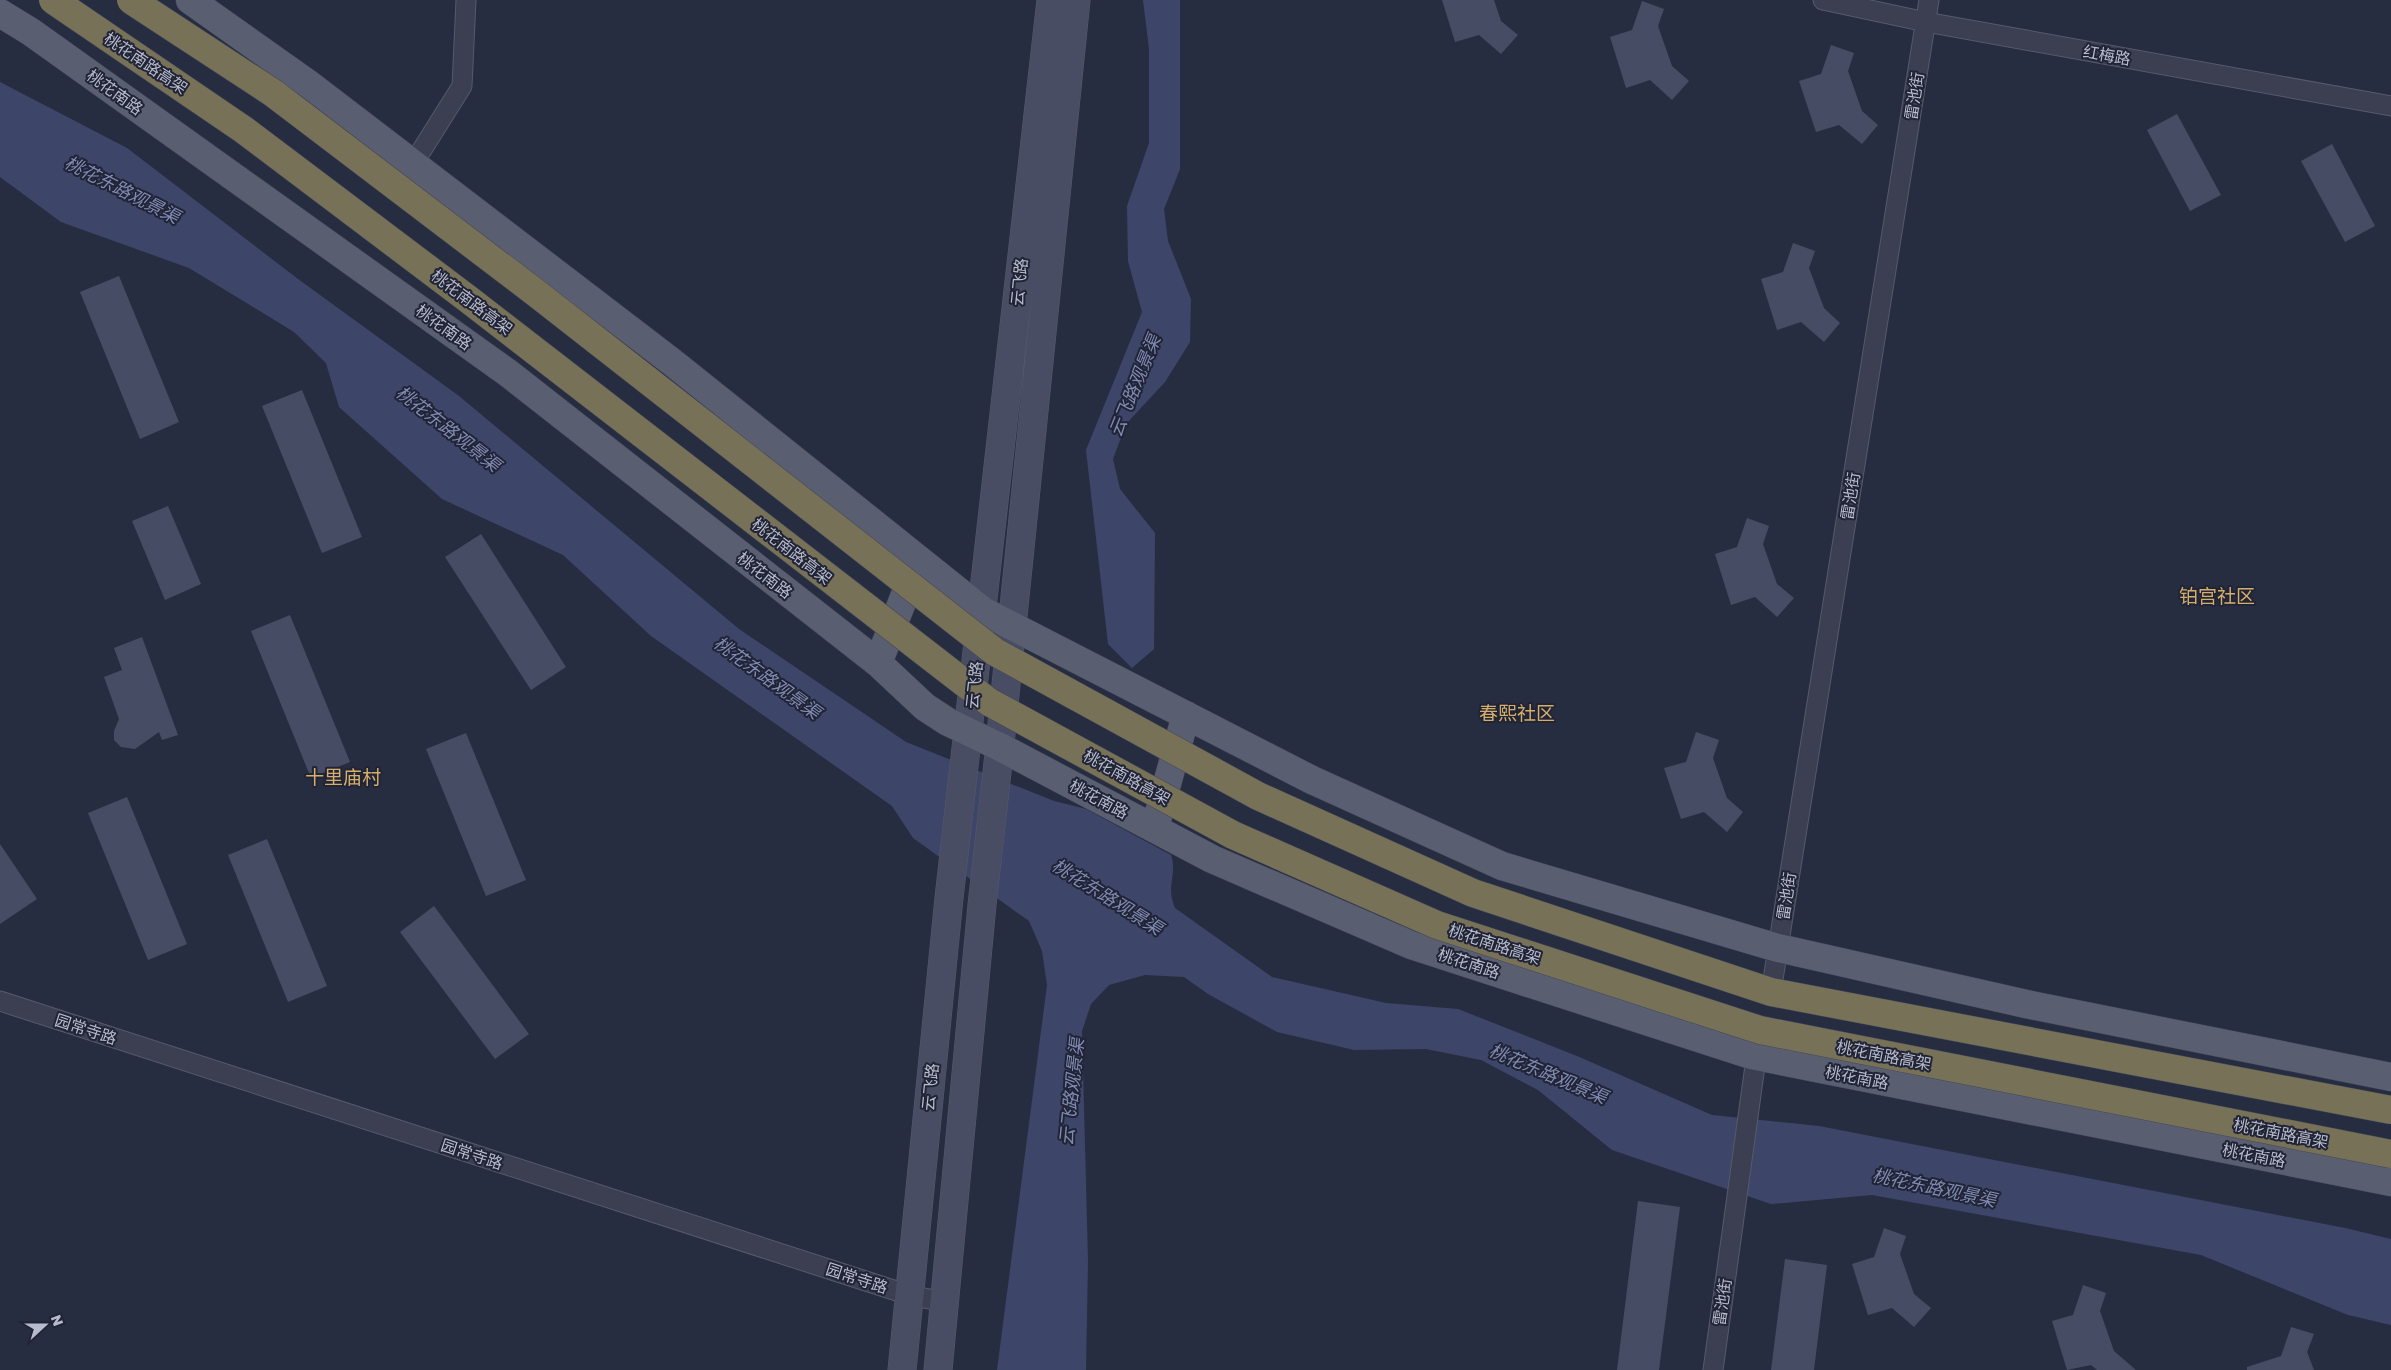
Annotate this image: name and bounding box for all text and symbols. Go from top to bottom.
street label: 桃花南路高架 [101,28,191,98]
street label: 红梅路 [2082,41,2132,69]
street label: 桃花南路 [83,65,147,119]
street label: 雷池街 [1900,71,1928,121]
water label: 桃花东路观景渠 [61,151,186,229]
street label: 云飞路 [1007,257,1031,307]
street label: 桃花南路高架 [428,265,516,339]
street label: 桃花南路 [412,300,476,354]
water label: 云飞路观景渠 [1104,329,1166,440]
water label: 桃花东路观景渠 [392,381,507,478]
street label: 雷池街 [1836,471,1864,521]
street label: 桃花南路高架 [748,514,836,588]
street label: 桃花南路 [734,548,796,602]
district label: 铂宫社区 [2179,584,2255,607]
water label: 桃花东路观景渠 [710,631,827,725]
street label: 云飞路 [962,660,986,710]
district label: 春熙社区 [1479,701,1555,724]
street label: 桃花南路高架 [1080,745,1174,809]
district label: 十里庙村 [305,765,381,788]
street label: 桃花南路 [1066,776,1132,822]
water label: 桃花东路观景渠 [1048,853,1169,940]
street label: 雷池街 [1772,871,1800,921]
street label: 桃花南路高架 [1446,920,1544,968]
street label: 桃花南路 [1436,944,1502,982]
street label: 园常寺路 [52,1010,120,1048]
water label: 云飞路观景渠 [1054,1034,1088,1147]
street label: 桃花南路高架 [1835,1036,1933,1074]
water label: 桃花东路观景渠 [1486,1038,1613,1109]
street label: 桃花南路 [1824,1061,1890,1093]
street label: 云飞路 [918,1062,942,1112]
street label: 桃花南路高架 [2232,1114,2330,1152]
street label: 园常寺路 [438,1135,506,1173]
street label: 桃花南路 [2221,1139,2287,1171]
water label: 桃花东路观景渠 [1870,1163,2001,1212]
street label: 园常寺路 [823,1259,891,1297]
street label: 雷池街 [1709,1277,1735,1327]
north arrow [20,1300,70,1350]
text: N [48,1312,67,1328]

